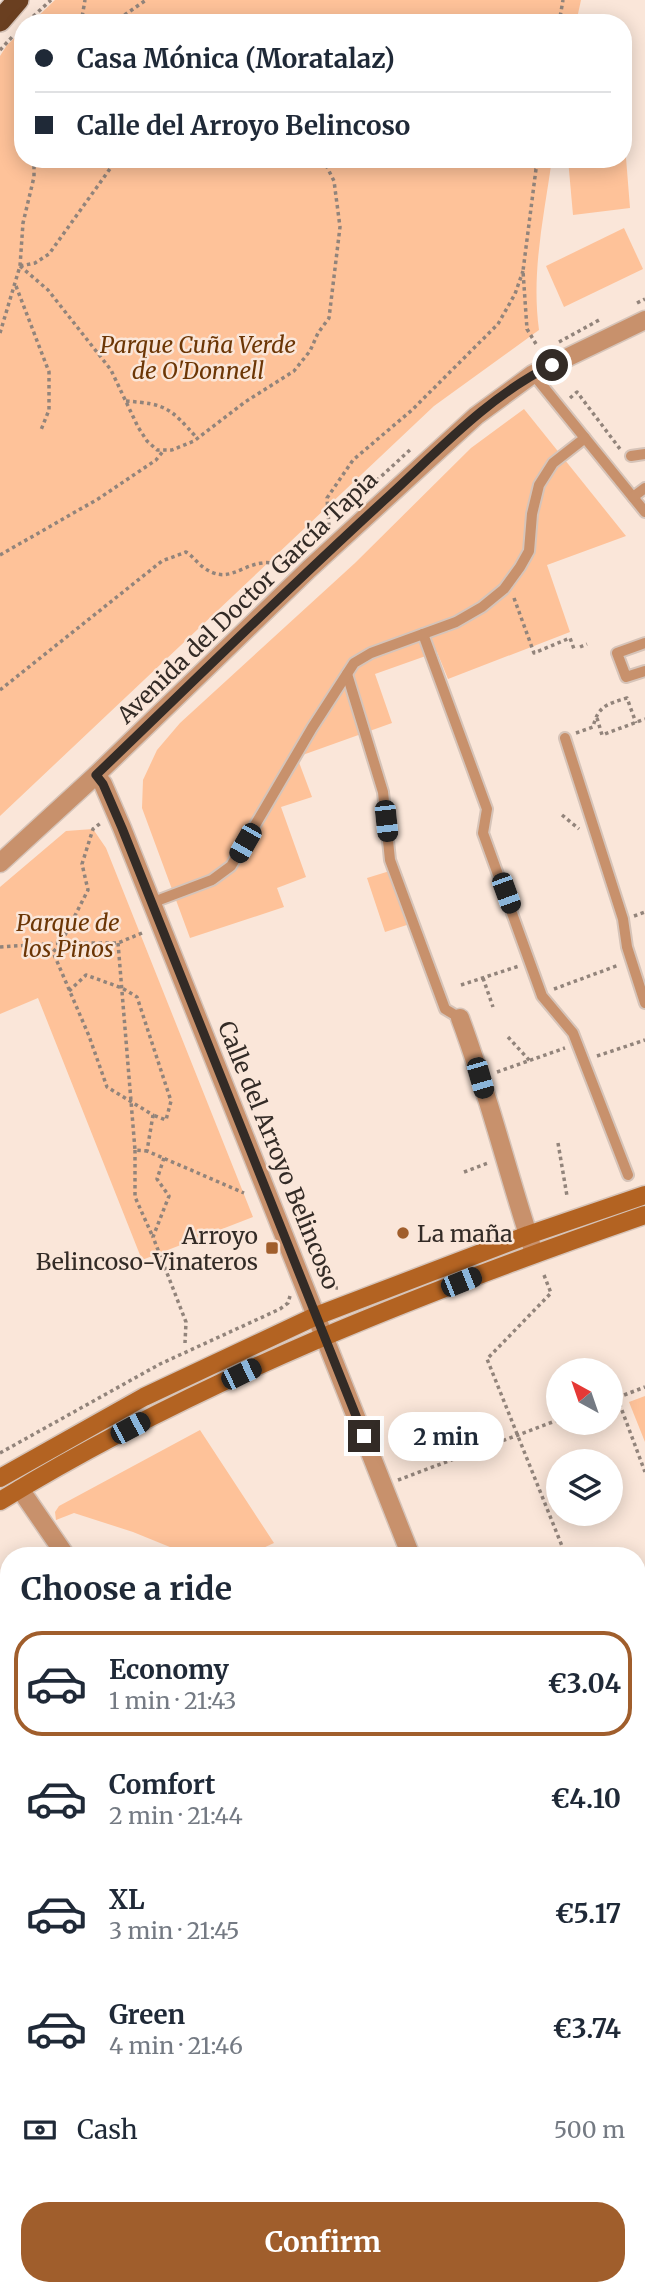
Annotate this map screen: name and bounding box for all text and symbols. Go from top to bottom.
text: Casa Mónica (Moratalaz) [77,42,395,75]
text: Calle del Arroyo Belincoso [77,109,410,142]
park label: Parque Cuña Verde de O'Donnell [100,330,296,385]
route start [536,349,568,381]
street label: Avenida del Doctor García Tapia [110,465,383,730]
car [374,799,399,843]
car [226,820,265,866]
car [489,870,524,916]
park label: Parque de los Pinos [16,908,120,963]
street label: Calle del Arroyo Belincoso [212,1017,346,1293]
car [465,1055,496,1101]
place label: La maña [417,1219,513,1248]
place label: Arroyo Belincoso-Vinateros [36,1221,258,1276]
marker: La maña [395,1225,411,1241]
marker: Arroyo Belincoso-Vinateros [264,1240,280,1256]
car [438,1264,485,1300]
car [218,1355,265,1393]
north arrow [546,1358,623,1435]
map controls [546,1358,623,1526]
car [107,1409,154,1447]
callout: 2 min [388,1412,504,1460]
route end [348,1420,380,1452]
text: 2 min [413,1422,479,1451]
button: layers [546,1449,623,1526]
text: Choose a ride [21,1569,232,1609]
icon: car [25,1652,88,1715]
text: Economy [109,1653,229,1686]
text: €3.04 [547,1667,621,1700]
text: 1 min · 21:43 [109,1686,237,1715]
icon: car [25,1767,88,1830]
text: Comfort [109,1768,215,1801]
text: €4.10 [551,1782,621,1815]
text: 2 min · 21:44 [109,1801,243,1830]
icon: car [25,1882,88,1945]
text: XL [109,1883,145,1916]
text: €5.17 [555,1897,621,1930]
text: 3 min · 21:45 [109,1916,240,1945]
icon: car [25,1997,88,2060]
text: Green [109,1998,185,2031]
text: €3.74 [552,2012,621,2045]
text: 4 min · 21:46 [109,2031,243,2060]
icon: cash [21,2111,59,2149]
text: Cash [77,2113,138,2146]
text: 500 m [554,2115,625,2144]
button: Confirm [21,2202,625,2282]

